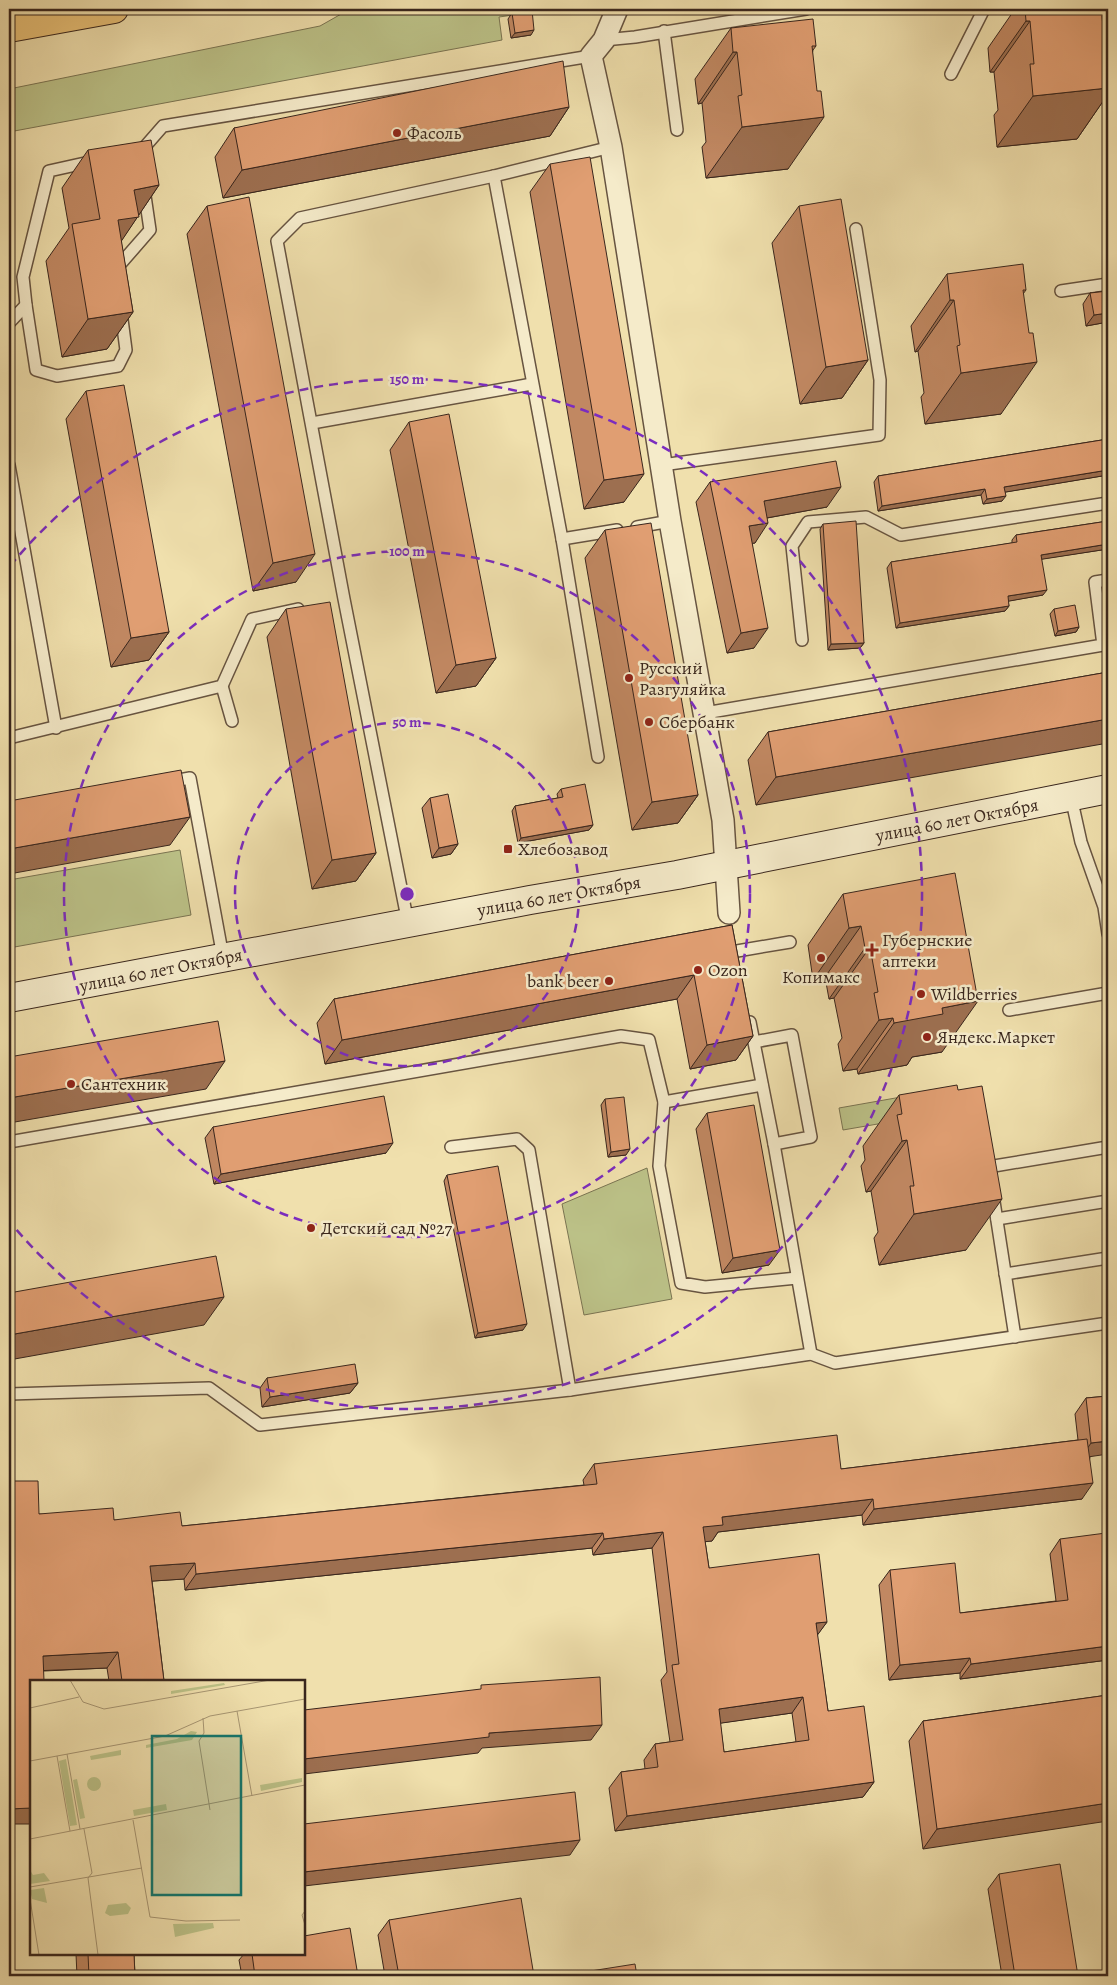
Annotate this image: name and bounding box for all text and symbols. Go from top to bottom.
place label: Фасоль [407,121,462,145]
marker: Фасоль [391,127,403,139]
text: 150 m [390,369,425,389]
text: 100 m [389,541,425,561]
place label: Русский Разгуляйка [639,656,726,701]
marker: Русский Разгуляйка [623,672,635,684]
place label: Сбербанк [659,710,735,734]
text: 50 m [392,712,422,732]
marker: Сбербанк [643,716,655,728]
street label: улица 60 лет Октября [873,792,1040,848]
place label: Хлебозавод [518,837,608,861]
marker: Хлебозавод [502,843,514,855]
street label: улица 60 лет Октября [474,870,643,922]
centre of rings [398,885,416,903]
place label: Губернские аптеки [882,928,973,973]
street label: улица 60 лет Октября [77,942,244,998]
marker: Губернские аптеки [866,944,878,956]
marker: Копимакс [815,952,827,964]
place label: Ozon [708,958,748,982]
marker: Ozon [692,964,704,976]
place label: Копимакс [782,965,860,989]
place label: bank beer [527,969,599,993]
marker: bank beer [603,975,615,987]
place label: Wildberries [930,982,1018,1006]
marker: Wildberries [915,988,927,1000]
place label: Яндекс.Маркет [937,1025,1055,1049]
marker: Яндекс.Маркет [921,1031,933,1043]
place label: Сантехник [81,1072,166,1096]
marker: Сантехник [65,1078,77,1090]
place label: Детский сад №27 [321,1216,452,1240]
marker: Детский сад №27 [305,1222,317,1234]
inset map [30,1680,305,1955]

